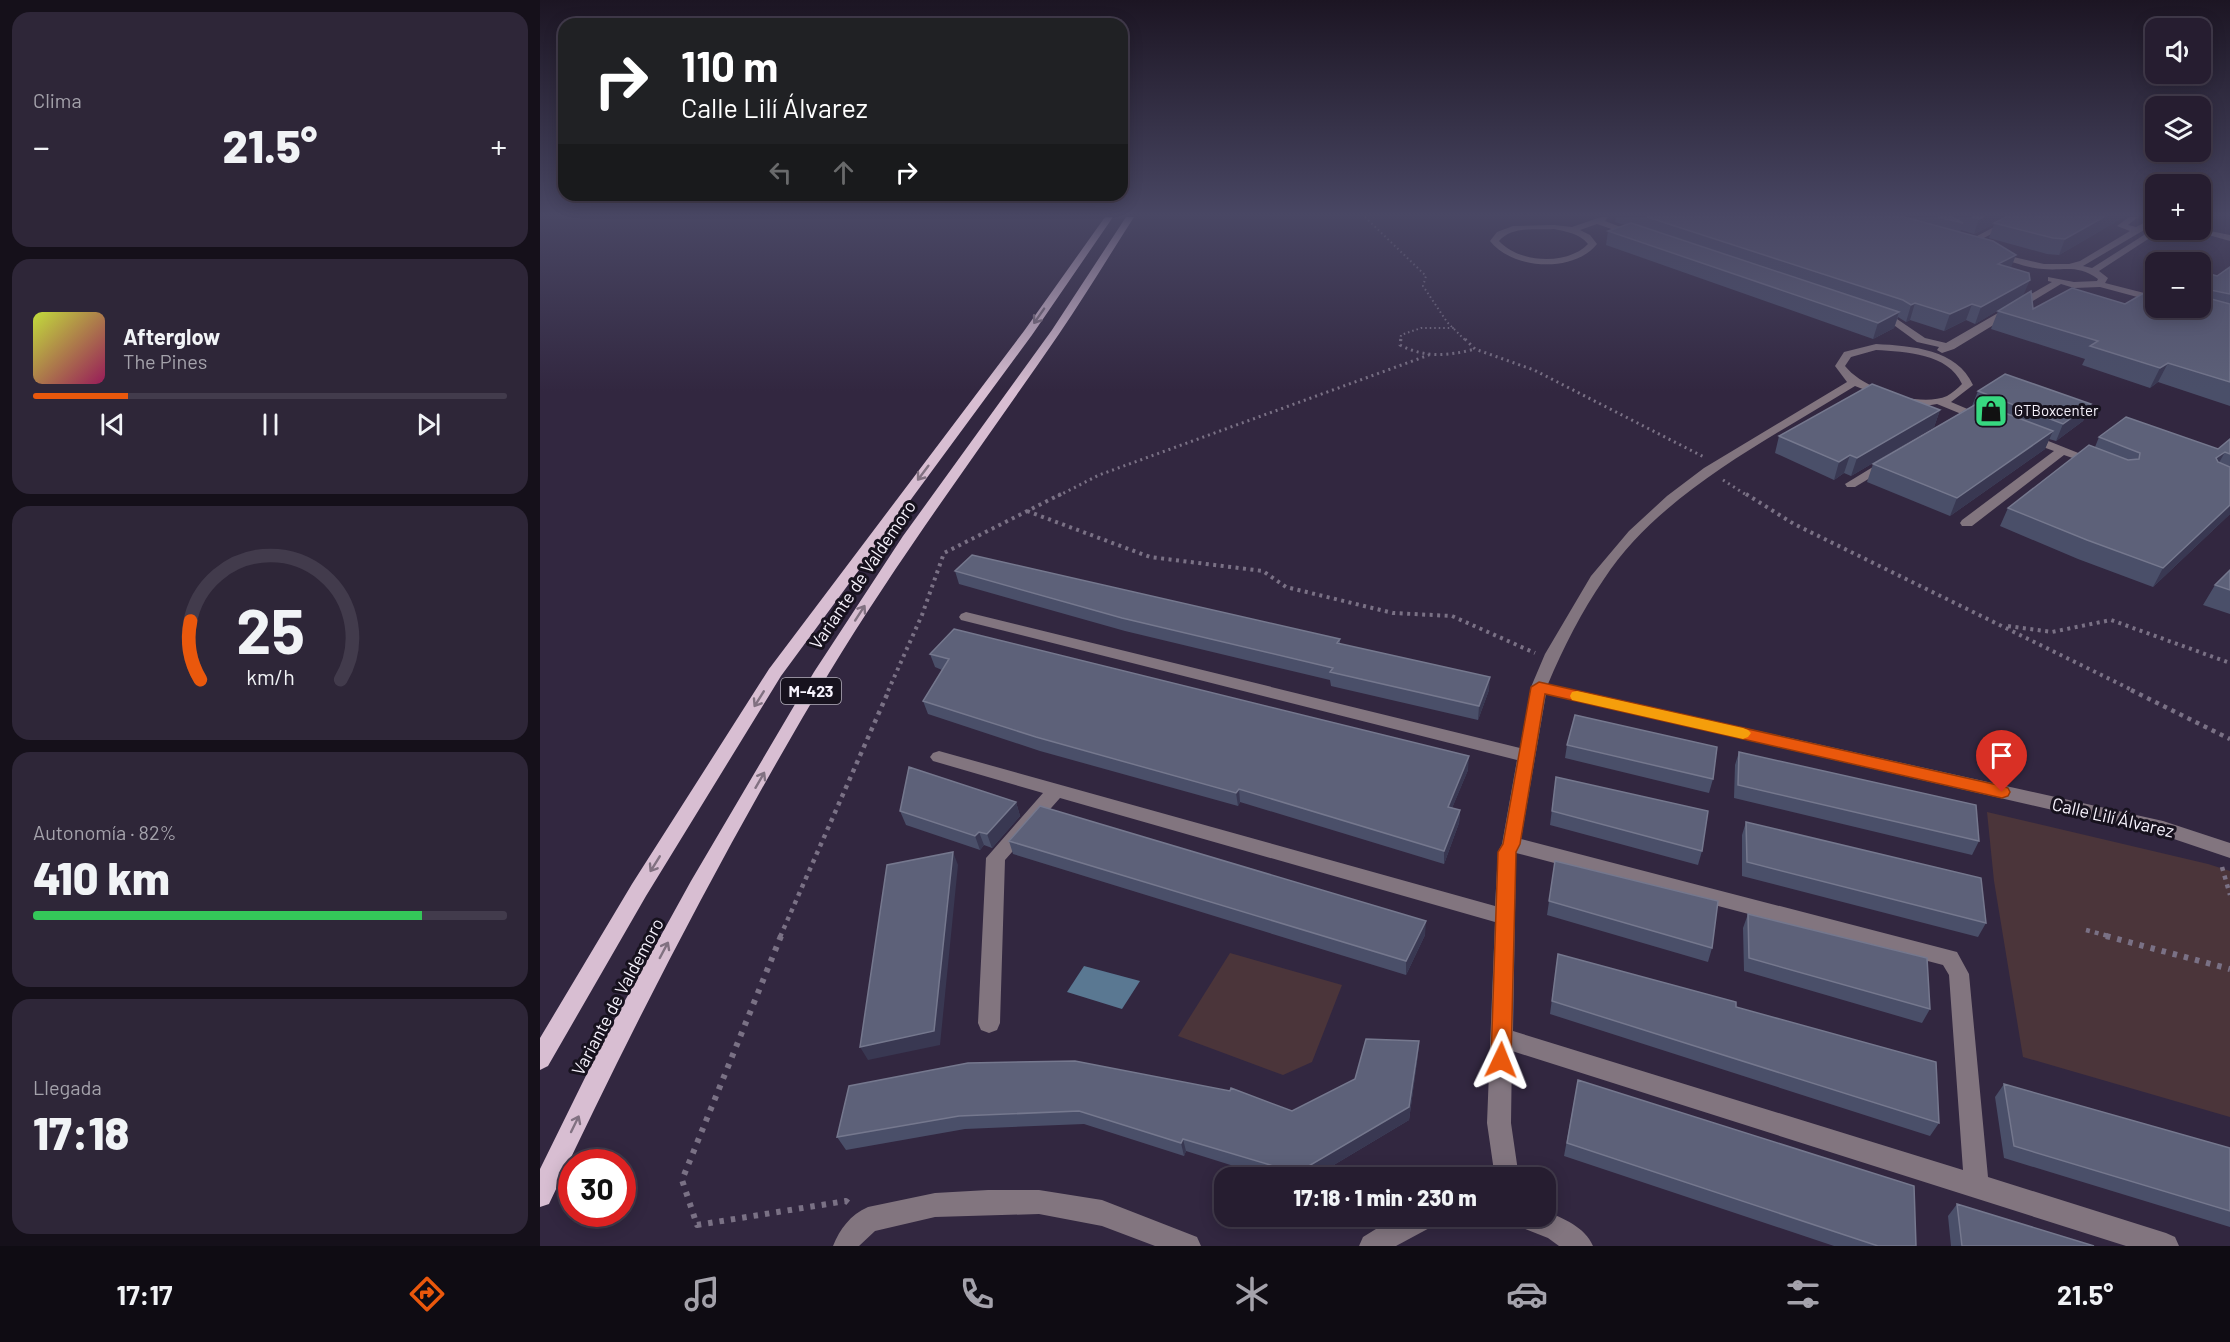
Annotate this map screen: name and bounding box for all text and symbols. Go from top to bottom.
map controls [2145,18,2211,318]
button: sound [2145,18,2211,84]
text: 110 m [681,40,778,90]
icon: right [582,42,660,120]
text: Clima [33,88,82,112]
text: Calle Lilí Álvarez [681,91,868,123]
button: layers [2145,96,2211,162]
text: 21.5° [223,118,317,172]
text: − [33,126,50,166]
text: + [491,126,507,166]
icon: left [764,156,797,189]
icon: ahead [827,156,860,189]
icon: right [890,156,923,189]
button: + [2145,174,2211,240]
button: − [2145,252,2211,318]
one-way arrow [1033,308,1045,324]
text: Afterglow [123,323,220,349]
text: The Pines [123,349,207,373]
shop icon: GTBoxcenter [1973,393,2009,429]
place label: GTBoxcenter [2014,401,2099,419]
icon: previous [96,408,129,441]
icon: pause [254,408,287,441]
icon: next [412,408,445,441]
one-way arrow [916,464,929,480]
street label: Variante de Valdemoro [804,496,920,653]
text: 25 [236,592,304,666]
one-way arrow [854,606,866,622]
text: km/h [246,664,294,689]
road number: M-423 [781,678,841,704]
one-way arrow [753,690,765,707]
pin [1976,730,2027,792]
icon: arrive [1985,739,2018,772]
one-way arrow [754,772,766,789]
street label: Calle Lilí Álvarez [2050,792,2176,842]
text: Autonomía · 82% [33,820,177,844]
text: 410 km [33,850,170,904]
one-way arrow [649,855,661,872]
street label: Variante de Valdemoro [566,914,668,1079]
one-way arrow [659,942,670,960]
position arrow [1469,1028,1533,1092]
text: Llegada [33,1075,102,1099]
text: 17:18 [33,1105,129,1159]
one-way arrow [569,1115,581,1133]
speed limit sign: 30 [558,1149,636,1227]
text: 17:18 · 1 min · 230 m [1293,1184,1477,1210]
icon: directions [406,1273,448,1315]
icon: music [681,1273,723,1315]
icon: phone [956,1273,998,1315]
icon: climate [1231,1273,1273,1315]
icon: car [1506,1273,1548,1315]
icon: filters [1782,1273,1824,1315]
text: 17:17 [117,1278,172,1310]
text: 21.5° [2057,1278,2113,1310]

